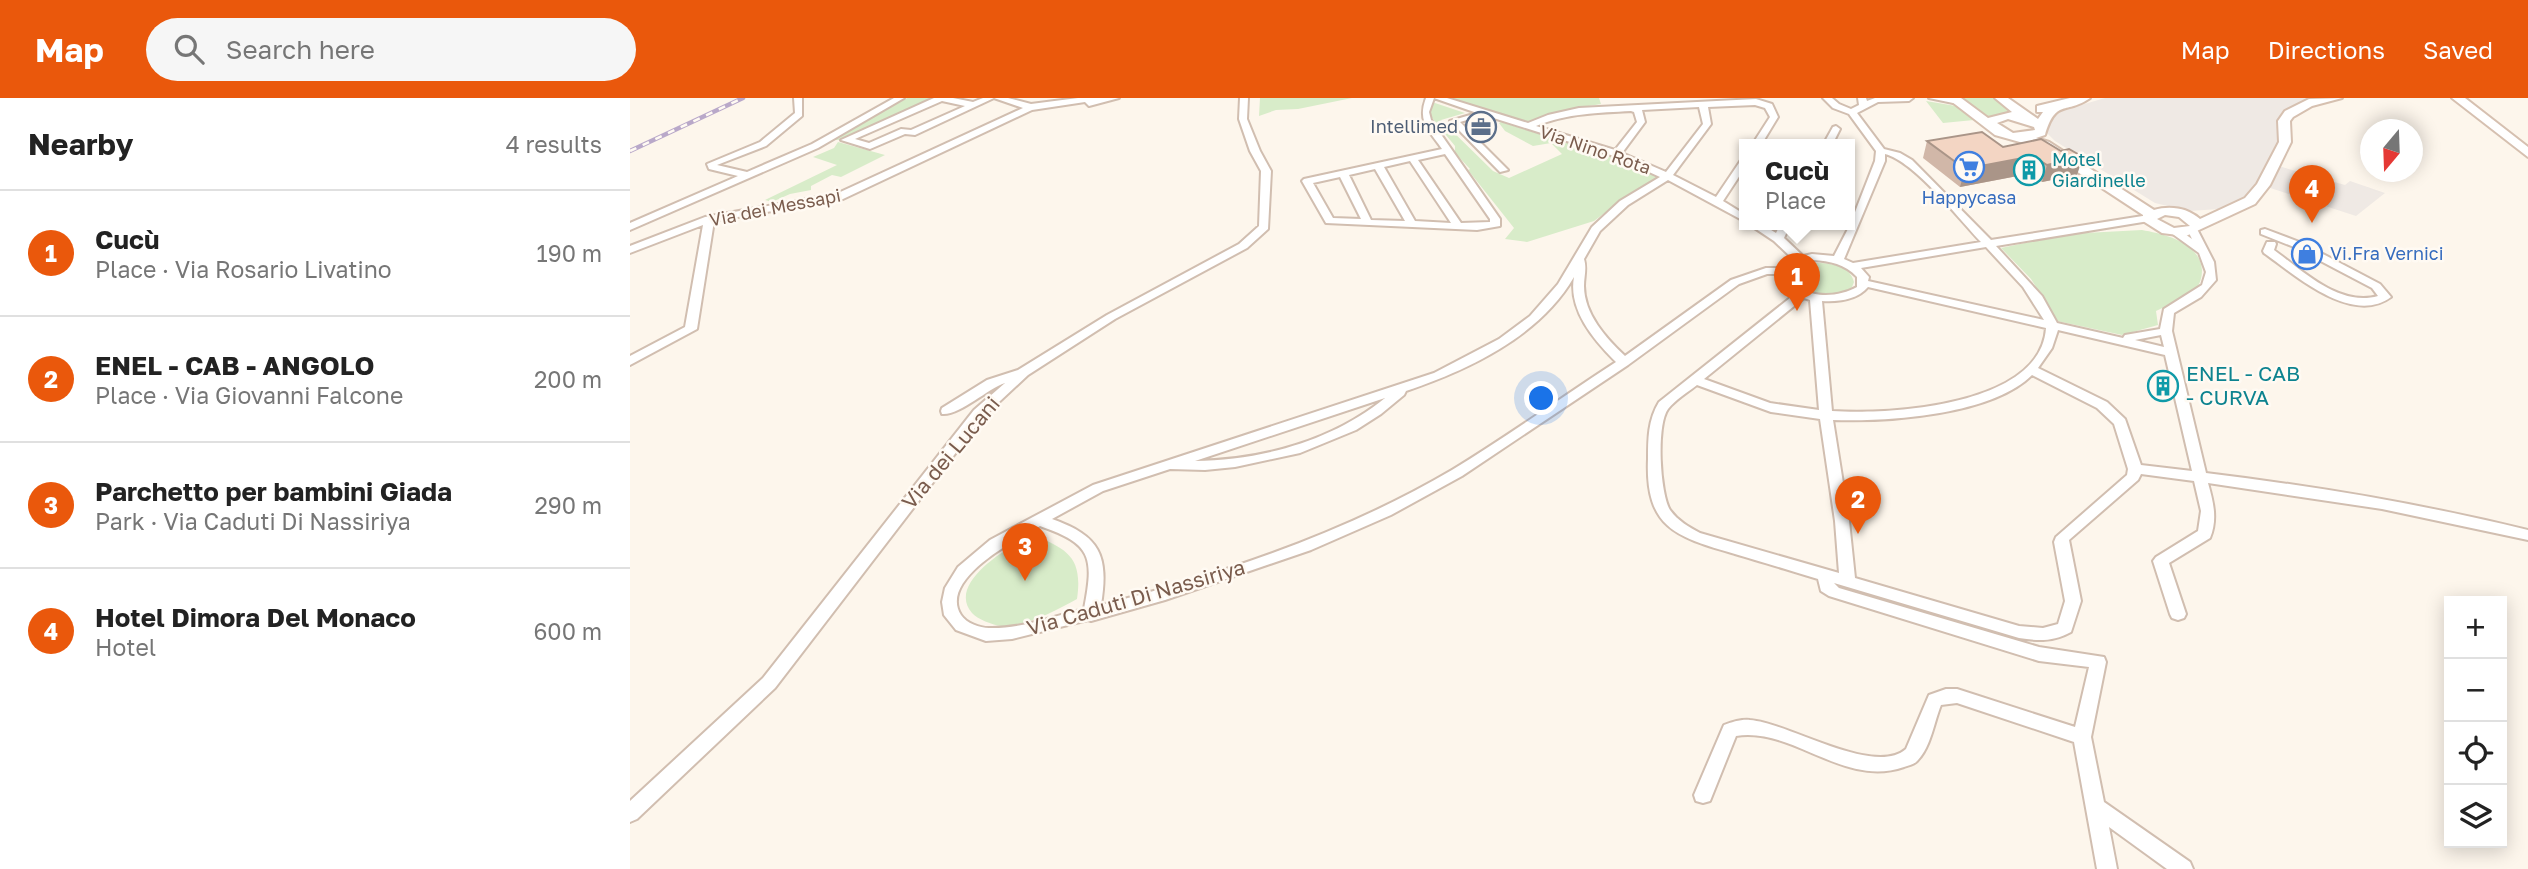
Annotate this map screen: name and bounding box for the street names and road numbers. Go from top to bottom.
street label: Via Nino Rota [1537,120,1654,178]
street label: Via dei Messapi [707,183,842,231]
street label: Via dei Lucani [896,391,1005,514]
street label: Via Caduti Di Nassiriya [1024,553,1248,641]

